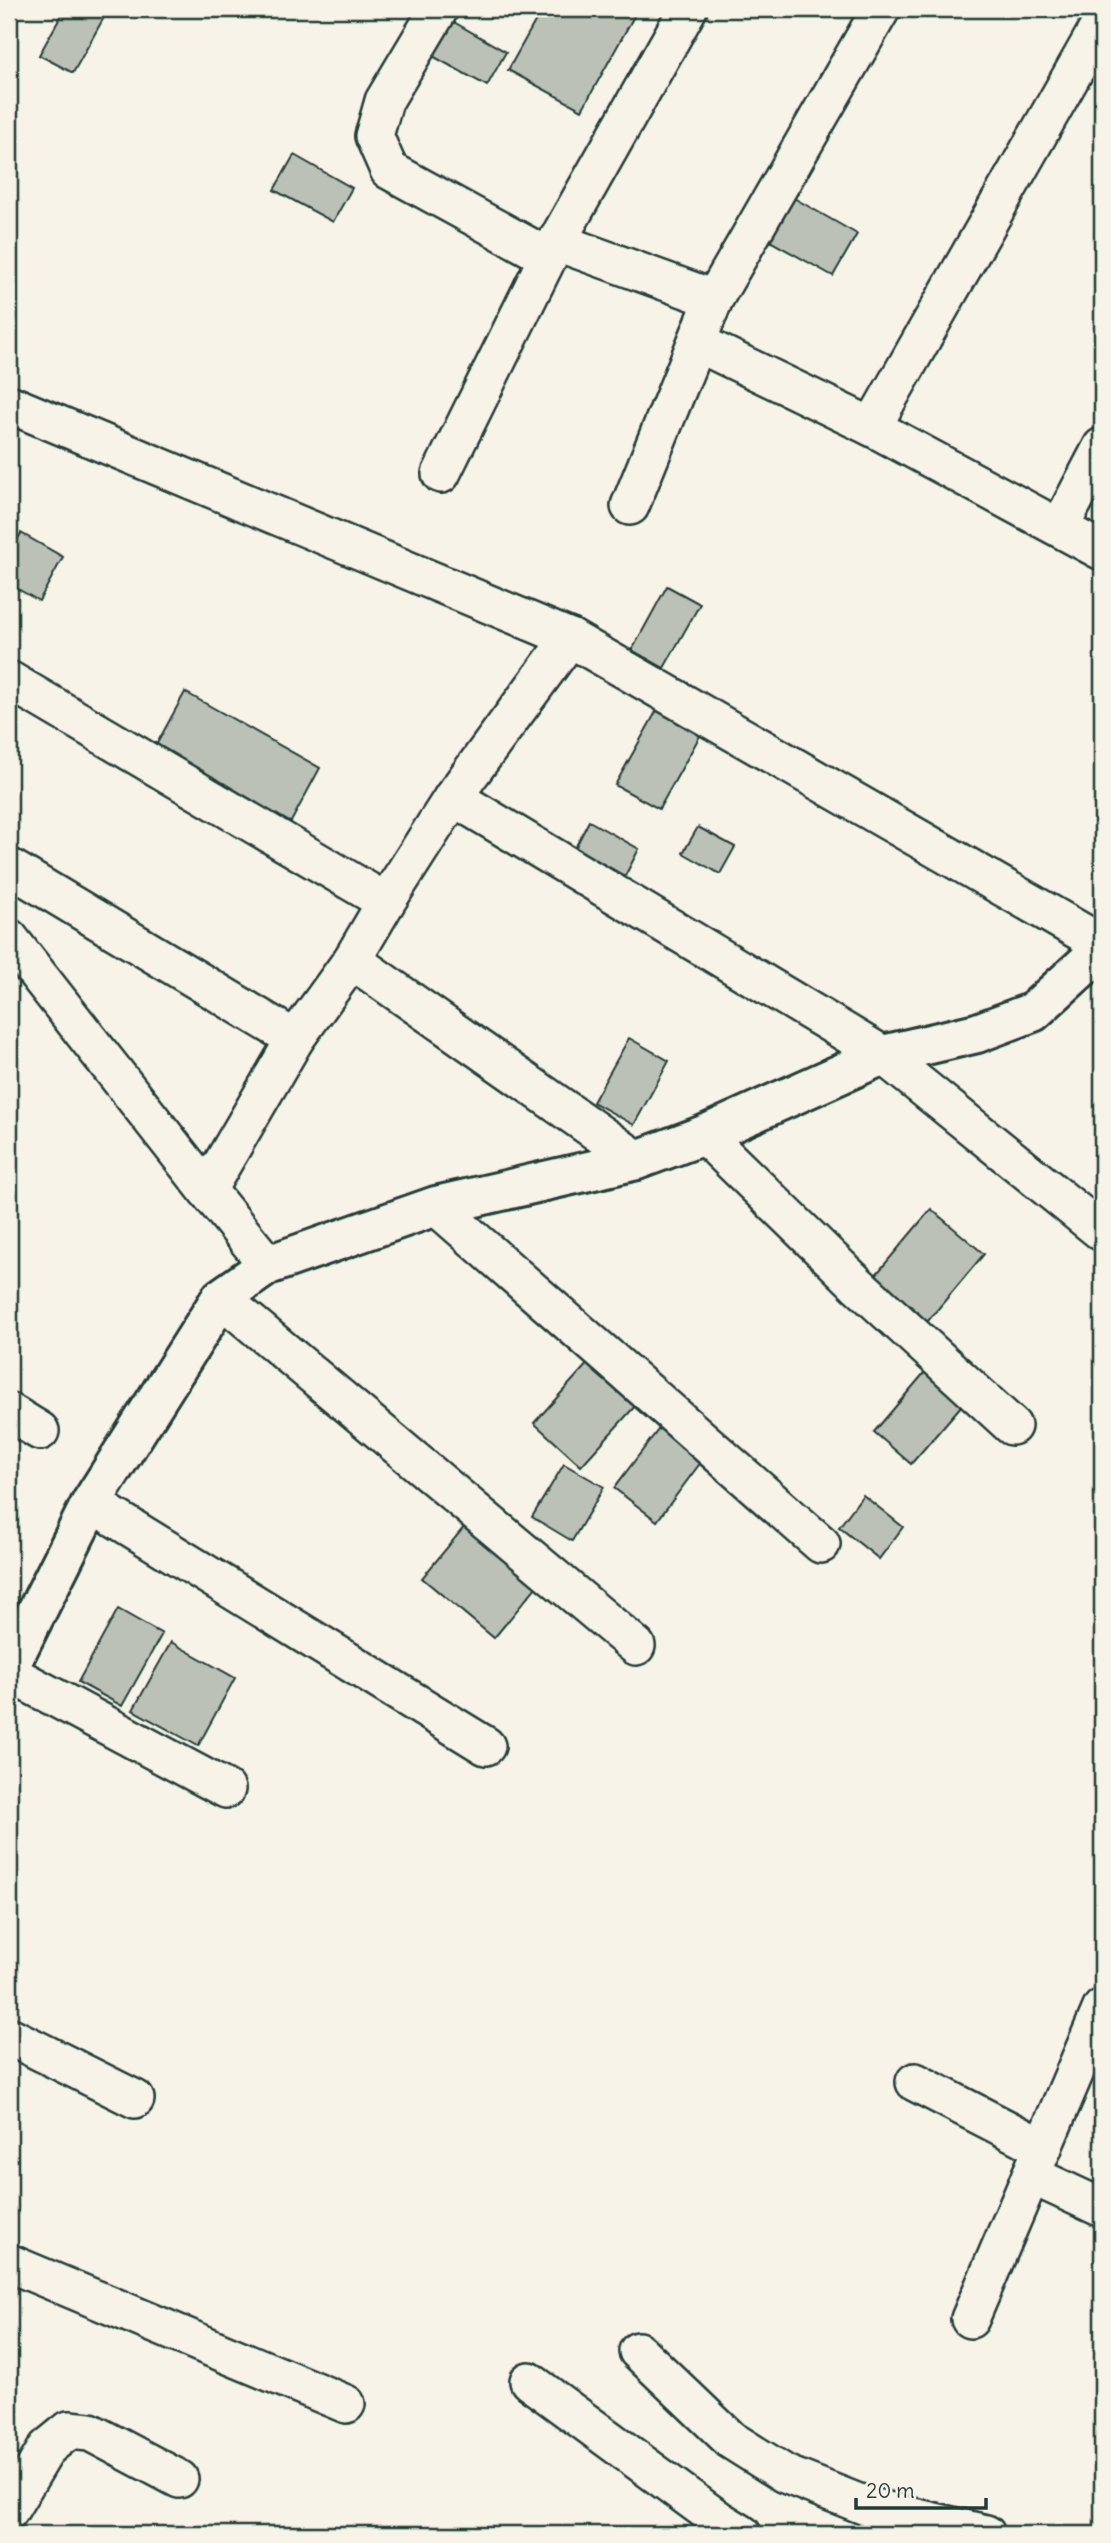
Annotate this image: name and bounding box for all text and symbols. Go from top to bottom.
scale bar [856,2466,985,2510]
text: 20 m [866,2477,915,2504]

